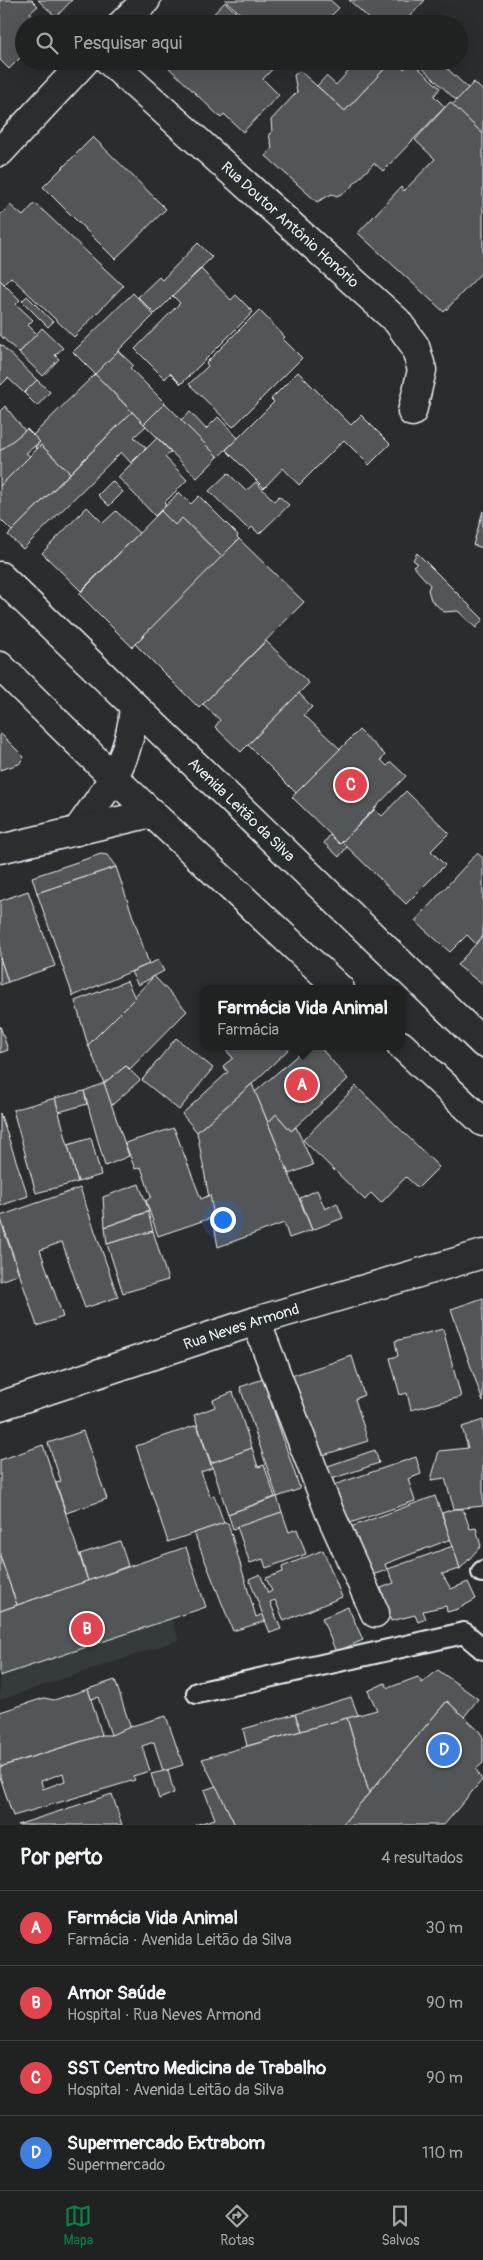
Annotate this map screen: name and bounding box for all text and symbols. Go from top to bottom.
search box [15,15,468,70]
icon: search [33,29,61,57]
text: Pesquisar aqui [73,31,182,55]
street label: Rua Doutor Antônio Honório [217,158,363,292]
street label: Avenida Leitão da Silva [184,754,299,866]
pin: C [335,766,367,804]
popup [200,985,405,1050]
text: Farmácia Vida Animal [217,996,388,1020]
text: Farmácia [217,1020,279,1040]
pin: A [286,1066,318,1104]
your location [210,1207,236,1233]
street label: Rua Neves Armond [181,1300,301,1354]
pin: B [71,1610,103,1648]
pin: D [428,1731,460,1769]
text: Por perto [20,1844,102,1871]
text: 4 resultados [381,1848,463,1868]
text: Farmácia Vida Animal [67,1906,238,1930]
text: A [31,1918,41,1938]
text: 30 m [425,1918,463,1938]
text: Farmácia · Avenida Leitão da Silva [67,1930,292,1950]
text: Amor Saúde [67,1981,166,2005]
text: B [31,1993,41,2013]
text: 90 m [426,1993,463,2013]
text: Hospital · Rua Neves Armond [67,2005,261,2025]
text: SST Centro Medicina de Trabalho [67,2056,326,2080]
text: C [31,2068,41,2088]
text: 90 m [426,2068,463,2088]
text: Hospital · Avenida Leitão da Silva [67,2080,284,2100]
text: Supermercado Extrabom [67,2131,265,2155]
text: D [31,2143,41,2163]
text: 110 m [422,2143,463,2163]
text: Supermercado [67,2155,165,2175]
tab: Mapa [64,2202,93,2249]
tab: Rotas [220,2202,254,2249]
tab: Salvos [381,2202,419,2249]

